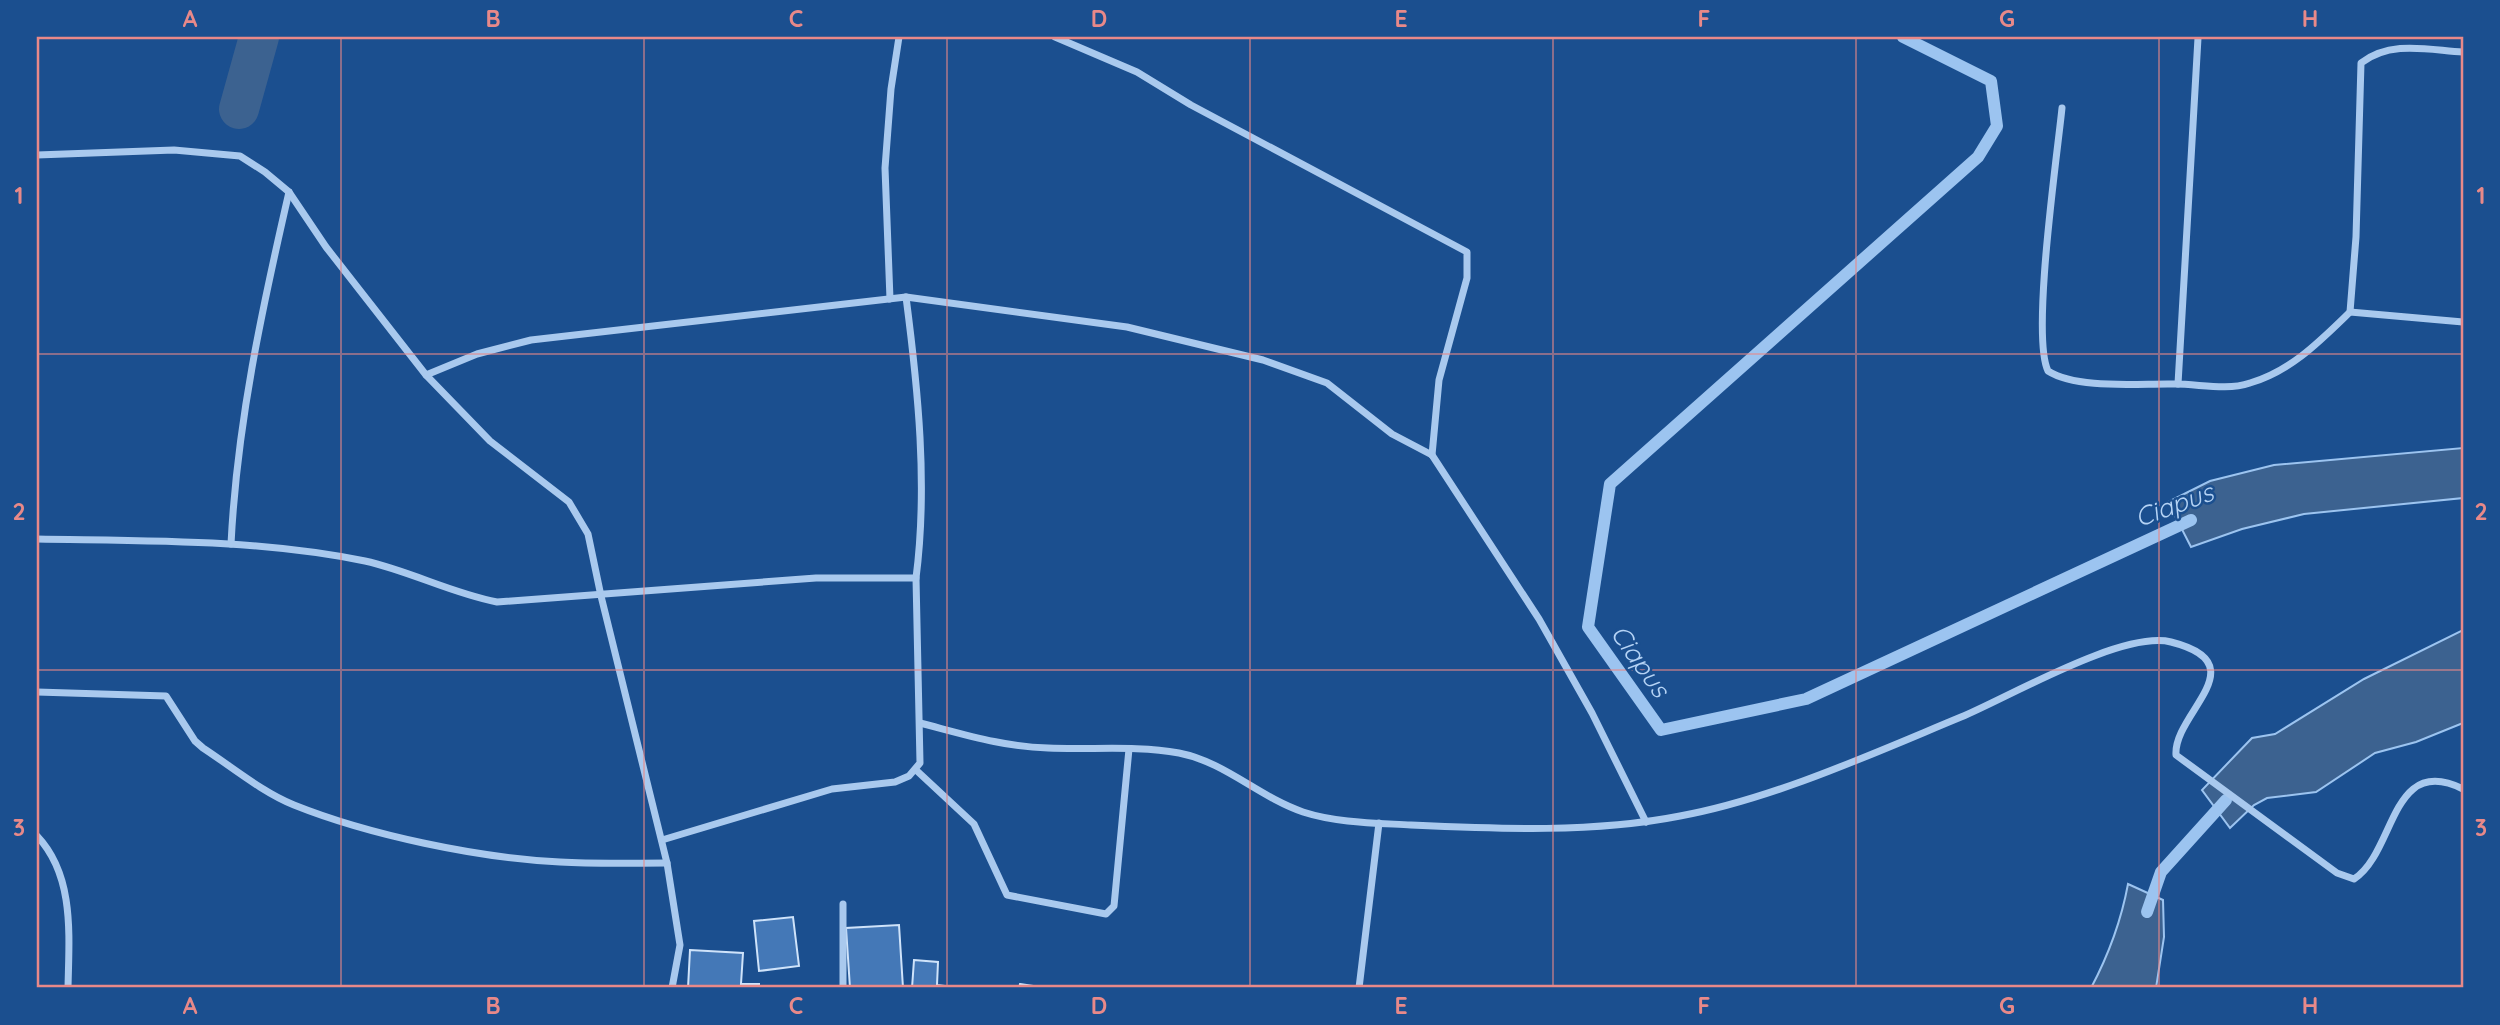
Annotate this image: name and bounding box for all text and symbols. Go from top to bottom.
text: A [183,4,198,33]
text: B [485,4,501,33]
text: C [789,4,803,33]
text: D [1091,4,1107,33]
text: E [1394,4,1408,33]
text: F [1698,4,1710,33]
text: G [1999,4,2015,33]
text: H [2302,4,2318,33]
text: 1 [15,181,23,210]
text: 1 [2477,181,2485,210]
water label: Ciapus [2130,475,2219,534]
text: 2 [12,497,26,526]
text: 2 [2474,497,2488,526]
water label: Ciapus [1604,618,1678,705]
text: 3 [13,813,25,842]
text: 3 [2475,813,2487,842]
text: A [183,991,198,1020]
text: B [485,991,501,1020]
text: C [789,991,803,1020]
text: D [1091,991,1107,1020]
text: E [1394,991,1408,1020]
text: F [1698,991,1710,1020]
text: G [1999,991,2015,1020]
text: H [2302,991,2318,1020]

